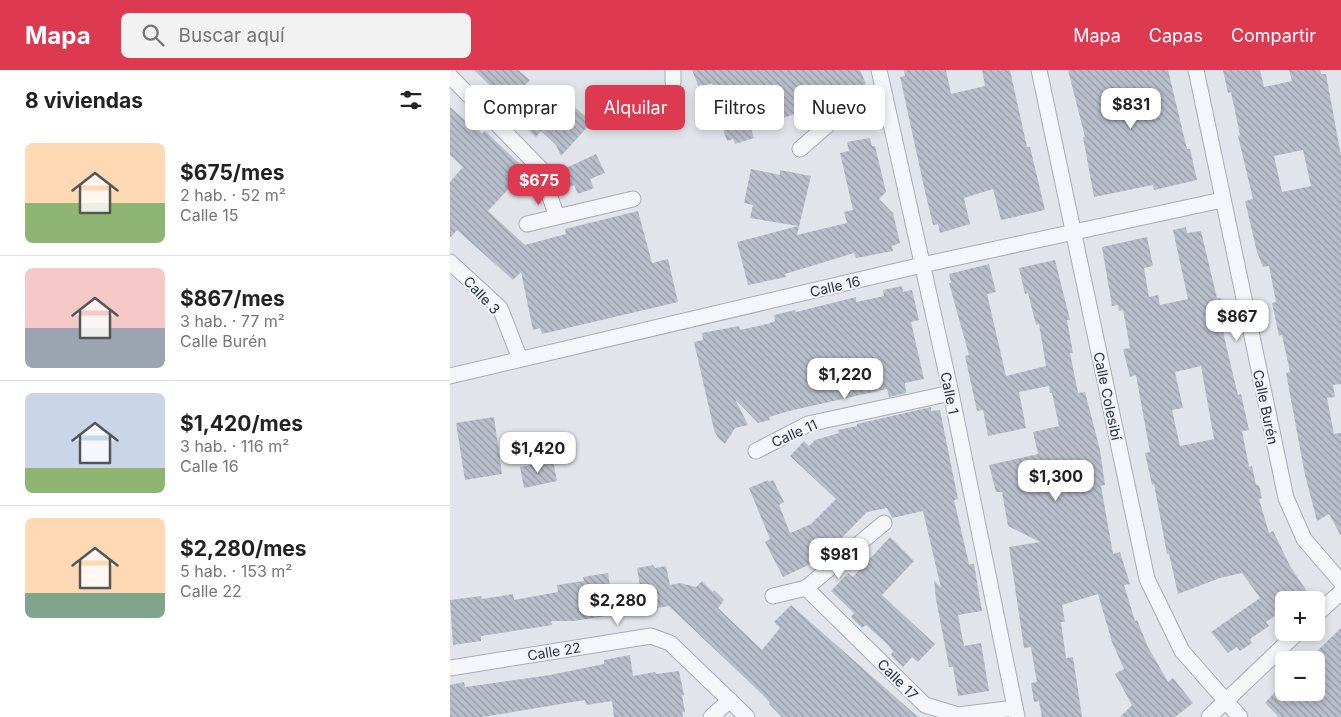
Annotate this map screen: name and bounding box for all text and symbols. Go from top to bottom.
search box [121,13,471,58]
text: Mapa [25,21,91,50]
icon: search [139,21,167,49]
text: Buscar aquí [179,24,285,47]
text: Mapa [1073,25,1121,46]
text: Capas [1149,25,1203,46]
text: Compartir [1231,25,1316,46]
chip: Comprar [465,85,575,130]
chip: Alquilar [585,85,685,130]
chip: Filtros [695,85,784,130]
chip: Nuevo [794,85,885,130]
icon: filters [397,86,425,114]
text: 8 viviendas [25,88,143,113]
pin: $831 [1101,88,1161,130]
text: $831 [1112,94,1150,114]
text: $675/mes [180,160,284,185]
icon: home [65,163,125,223]
pin: $675 [509,164,569,206]
text: $675 [519,170,559,190]
text: 2 hab. · 52 m² [180,185,286,205]
text: Calle 15 [180,205,238,225]
street label: Calle 16 [808,272,862,300]
street label: Calle 3 [460,273,504,317]
text: $867/mes [180,286,285,311]
icon: home [65,288,125,348]
pin: $867 [1207,300,1267,342]
text: $867 [1217,306,1257,326]
text: 3 hab. · 77 m² [180,311,285,331]
text: Calle Burén [180,331,267,351]
street label: Calle Colesibí [1090,350,1126,442]
pin: $1,220 [804,358,886,400]
text: $1,220 [818,364,872,384]
street label: Calle Burén [1250,368,1282,446]
street label: Calle 1 [937,370,963,416]
text: $1,420/mes [180,411,303,436]
icon: home [65,413,125,473]
street label: Calle 11 [768,415,820,451]
pin: $1,420 [497,432,579,474]
text: 3 hab. · 116 m² [180,436,289,456]
text: $1,420 [511,438,565,458]
text: Calle 16 [180,456,239,476]
pin: $1,300 [1015,460,1097,502]
text: $1,300 [1029,466,1083,486]
text: $2,280/mes [180,536,307,561]
icon: home [65,538,125,598]
pin: $981 [809,538,869,580]
text: $981 [820,544,858,564]
text: 5 hab. · 153 m² [180,561,292,581]
text: Calle 22 [180,581,242,601]
pin: $2,280 [577,584,659,626]
text: $2,280 [589,590,647,610]
map controls [1275,591,1325,701]
button: + [1275,591,1325,641]
street label: Calle 22 [526,638,582,664]
button: − [1275,651,1325,701]
street label: Calle 17 [874,655,922,703]

